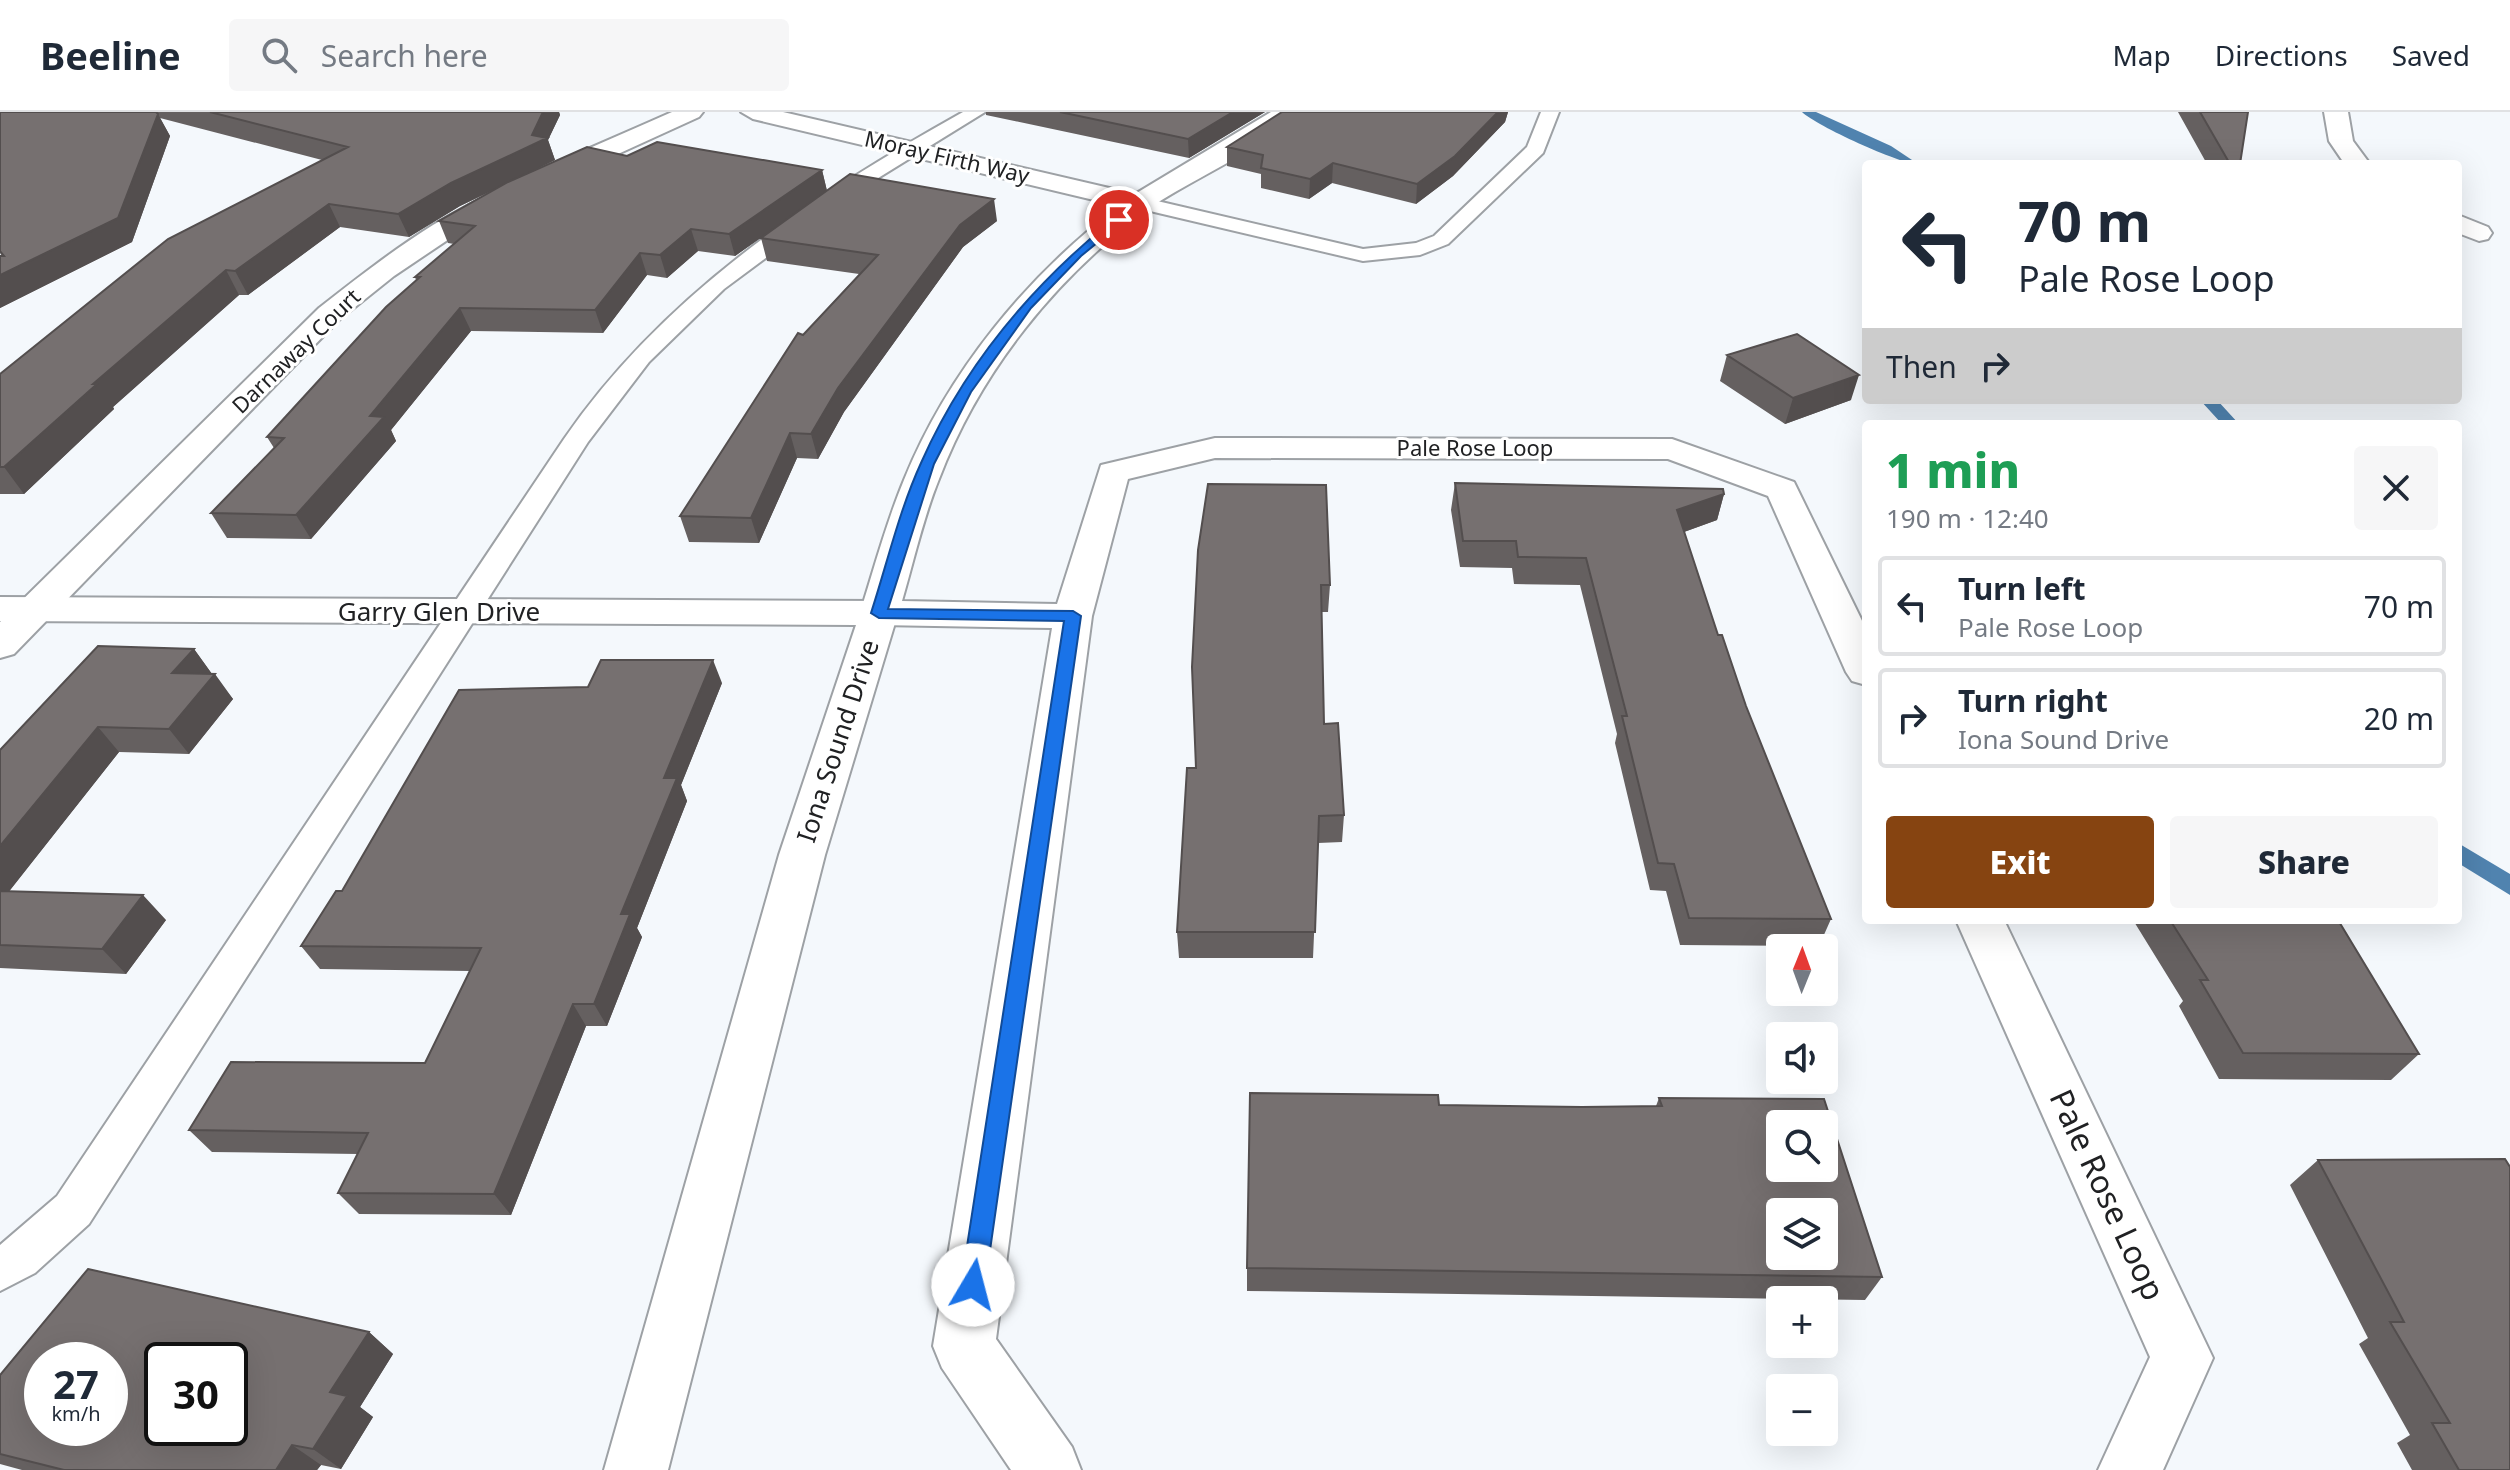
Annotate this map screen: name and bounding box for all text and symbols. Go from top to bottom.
search box [229,19,789,91]
text: Beeline [40,29,181,81]
icon: search [257,33,301,77]
text: Search here [321,35,488,76]
text: Map [2112,36,2171,74]
text: Directions [2215,36,2348,74]
text: Saved [2392,36,2470,74]
street label: Moray Firth Way [862,122,1033,190]
text: 70 m [2018,182,2151,258]
pin [1085,186,1153,254]
icon: left [1886,192,1990,296]
icon: arrive [1097,198,1141,242]
text: Pale Rose Loop [2018,254,2275,303]
street label: Darnaway Court [225,281,366,419]
icon: right [1973,344,2017,388]
text: Then [1886,346,1957,387]
street label: Pale Rose Loop [1397,432,1553,462]
text: 1 min [1886,437,2020,502]
button: close [2354,446,2438,530]
text: 190 m · 12:40 [1886,500,2049,536]
text: Turn left [1958,568,2086,609]
icon: left [1890,584,1934,628]
text: 70 m [2364,586,2434,627]
street label: Garry Glen Drive [338,593,540,629]
text: Pale Rose Loop [1958,609,2143,645]
street label: Iona Sound Drive [787,635,887,847]
text: Turn right [1958,680,2108,721]
icon: right [1890,696,1934,740]
text: 20 m [2364,698,2434,739]
text: Iona Sound Drive [1958,721,2169,757]
button: Exit [1886,816,2154,908]
button: Share [2170,816,2438,908]
north arrow [1766,934,1838,1006]
map controls [1766,934,1838,1446]
button: sound [1766,1022,1838,1094]
street label: Pale Rose Loop [2041,1082,2176,1307]
button: search [1766,1110,1838,1182]
button: layers [1766,1198,1838,1270]
position arrow [931,1243,1015,1327]
button: + [1766,1286,1838,1358]
speed limit sign: 30 [144,1342,248,1446]
text: 27 [53,1356,99,1411]
button: − [1766,1374,1838,1446]
text: km/h [51,1400,101,1427]

